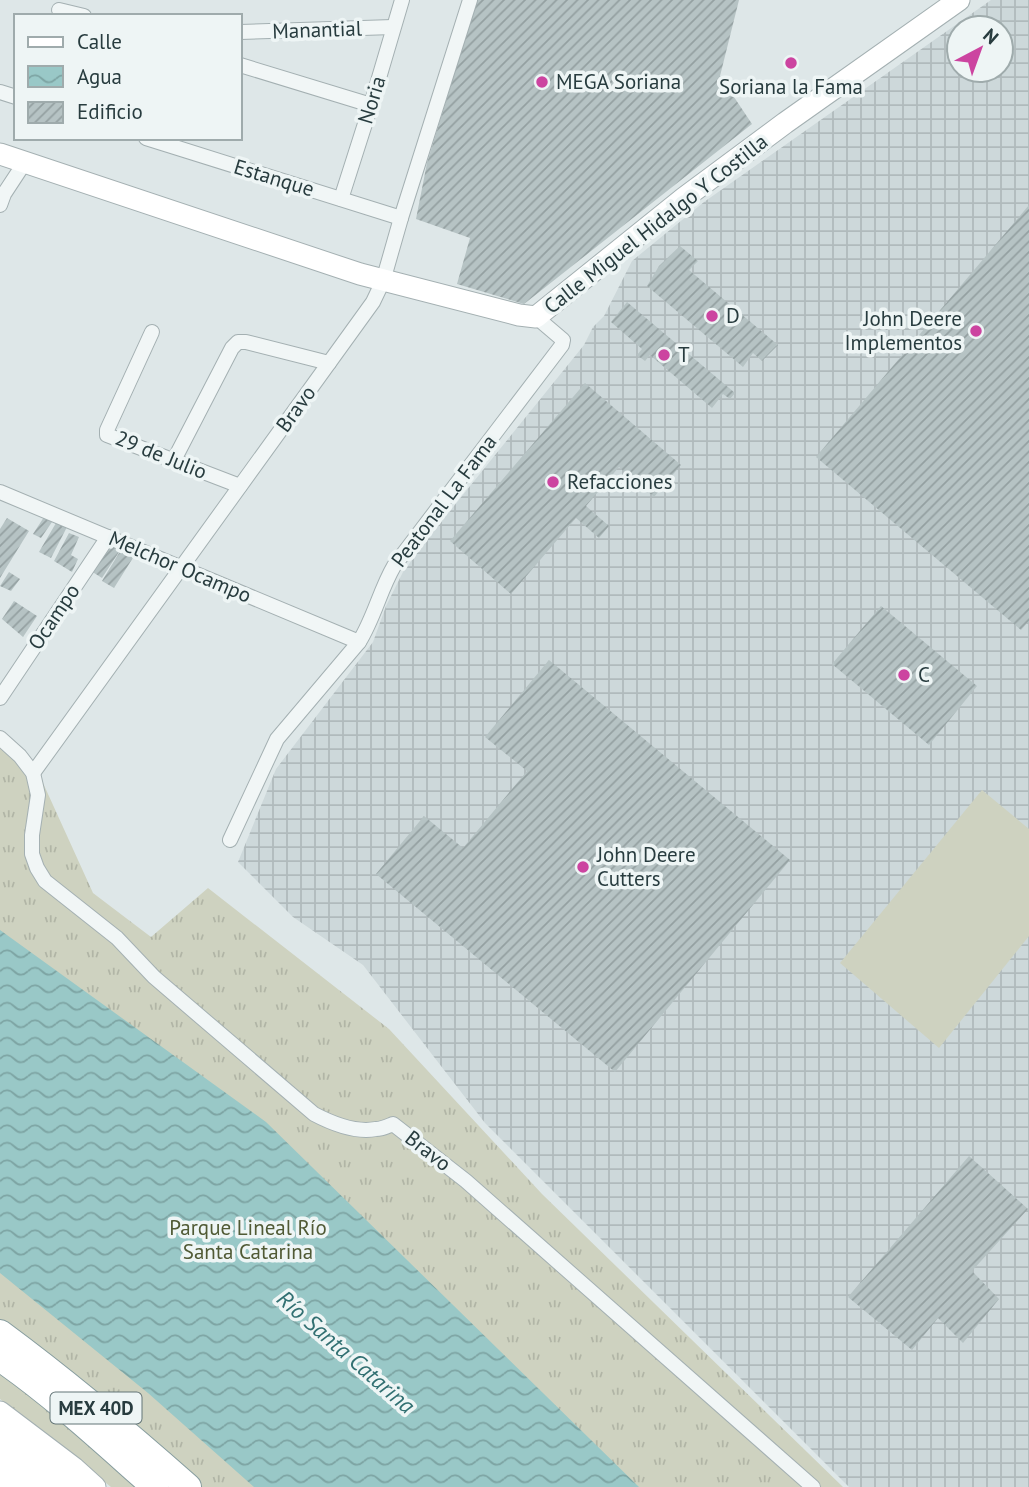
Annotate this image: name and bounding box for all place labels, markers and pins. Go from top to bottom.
marker: Soriana la Fama [783,55,799,71]
place label: MEGA Soriana [556,68,681,95]
place label: Soriana la Fama [719,73,863,100]
marker: MEGA Soriana [534,74,550,90]
place label: D [726,302,740,329]
place label: John Deere Implementos [844,305,962,356]
marker: D [704,308,720,324]
marker: John Deere Implementos [968,323,984,339]
place label: T [678,341,690,368]
marker: T [656,347,672,363]
place label: Refacciones [567,468,673,495]
marker: Refacciones [545,474,561,490]
place label: C [918,661,930,688]
marker: C [896,667,912,683]
place label: John Deere Cutters [596,841,696,892]
marker: John Deere Cutters [575,859,591,875]

